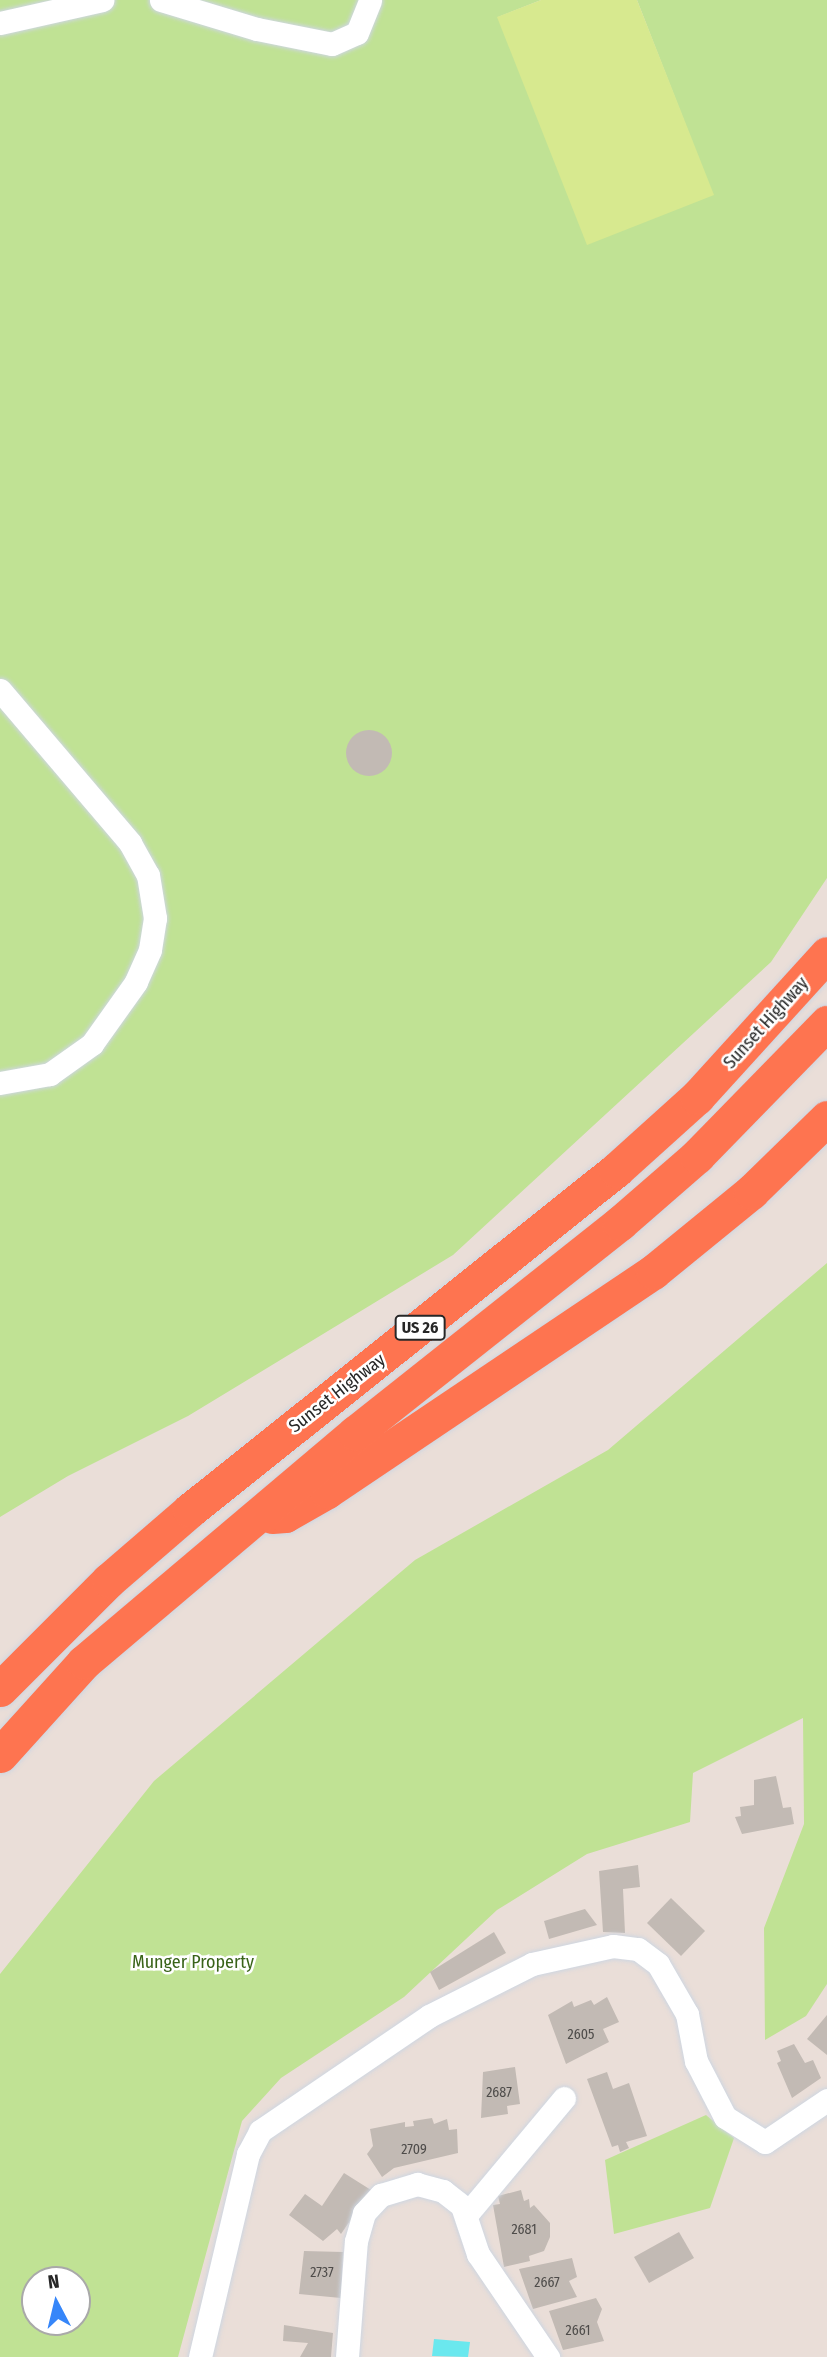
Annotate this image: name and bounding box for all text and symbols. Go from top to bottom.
street label: Sunset Highway [719,973,813,1073]
road number: US 26 [394,1316,446,1340]
street label: Sunset Highway [285,1349,389,1437]
park label: Munger Property [132,1951,254,1973]
house number: 2605 [568,2027,594,2043]
house number: 2687 [486,2085,512,2101]
house number: 2709 [401,2142,427,2158]
house number: 2681 [511,2222,537,2238]
house number: 2737 [310,2265,334,2281]
north arrow [21,2266,91,2336]
text: N [47,2270,61,2294]
house number: 2667 [534,2275,560,2291]
house number: 2661 [566,2323,590,2339]

